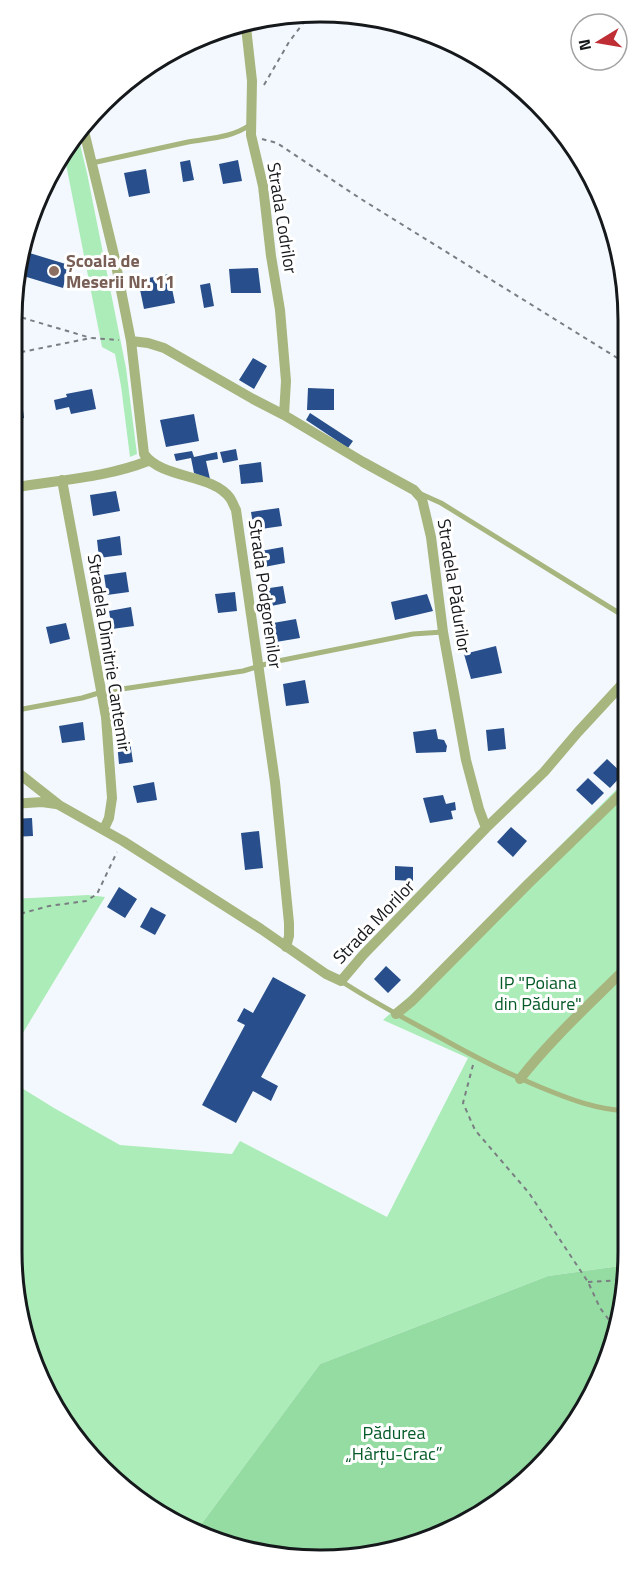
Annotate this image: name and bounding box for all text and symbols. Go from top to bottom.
north arrow [569,12,629,72]
text: N [571,37,597,53]
street label: Strada Codrilor [260,160,305,276]
place label: Şcoala de Meserii Nr. 11 [66,247,175,295]
marker: Şcoala de Meserii Nr. 11 [47,264,61,278]
street label: Strada Podgorenilor [242,517,289,670]
street label: Stradela Pădurilor [431,517,478,655]
street label: Stradela Dimitrie Cantemir [81,552,138,754]
street label: Strada Morilor [326,873,421,970]
park label: IP "Poiana din Pădure" [494,969,582,1017]
park label: Pădurea „Hârțu-Crac” [345,1419,443,1467]

